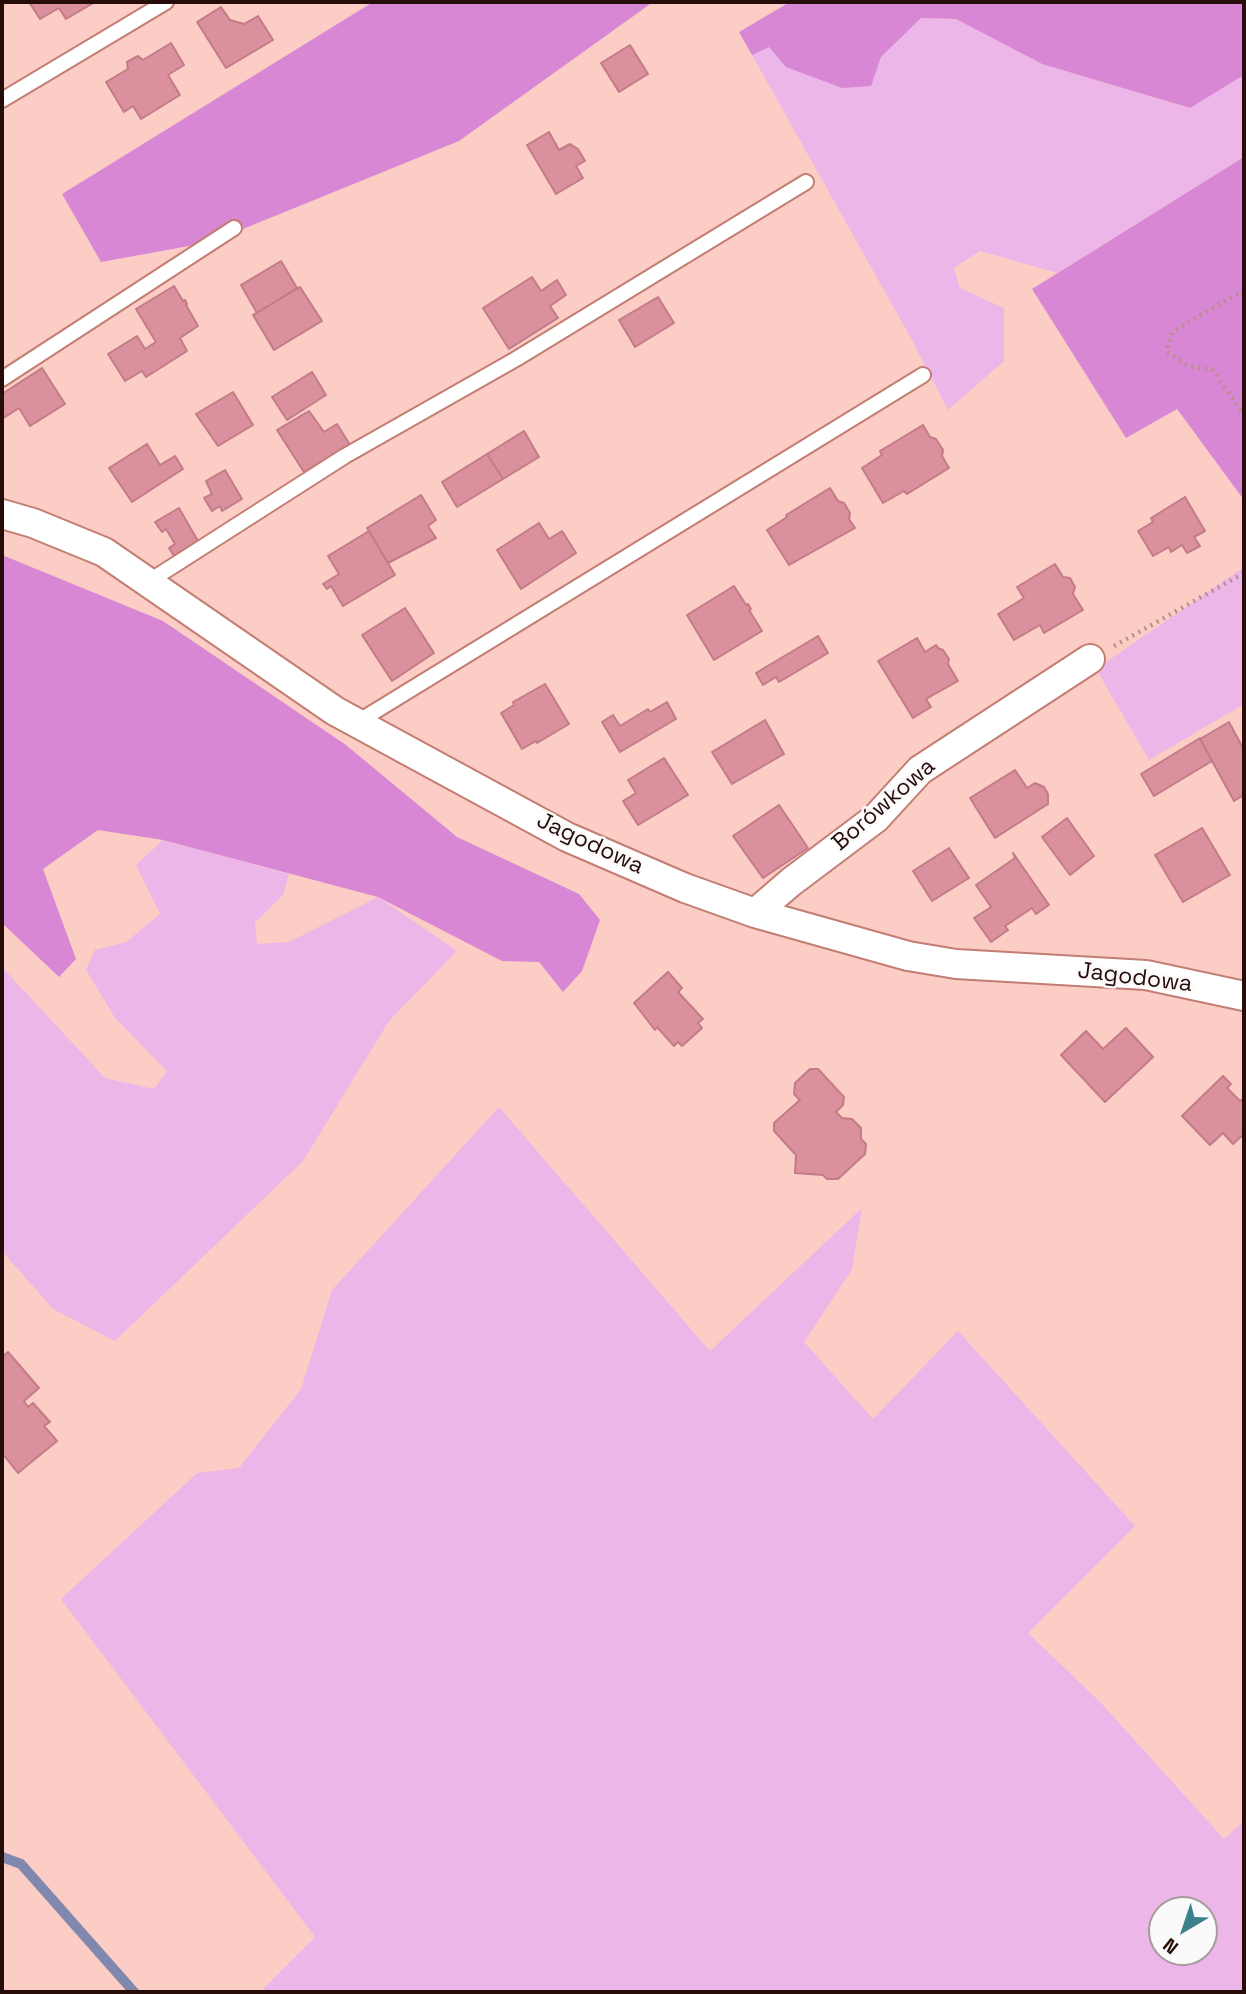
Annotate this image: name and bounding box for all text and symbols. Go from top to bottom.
street label: Borówkowa [827,753,941,857]
street label: Jagodowa [532,807,648,881]
street label: Jagodowa [1076,957,1194,999]
north arrow [1148,1896,1218,1966]
text: N [1158,1932,1184,1960]

